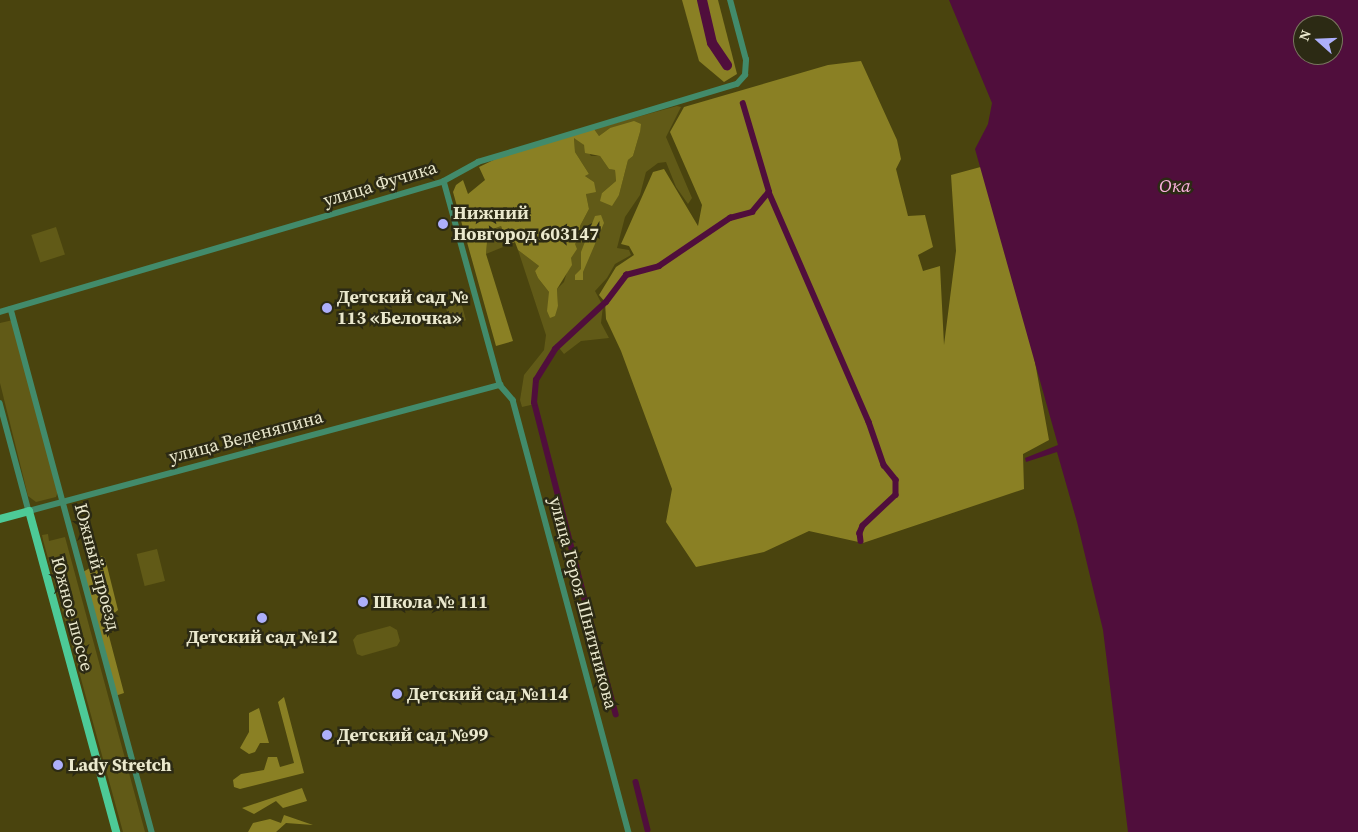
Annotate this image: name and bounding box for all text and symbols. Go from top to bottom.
north arrow [1293,15,1343,65]
text: N [1294,27,1316,43]
street label: улица Фучика [321,156,439,212]
water label: Ока [1159,175,1191,197]
place label: Нижний Новгород 603147 [453,203,599,245]
marker: Нижний Новгород 603147 [437,218,449,230]
place label: Детский сад № 113 «Белочка» [337,287,469,330]
marker: Детский сад № 113 «Белочка» [321,302,333,314]
street label: улица Веденяпина [167,406,325,468]
street label: улица Героя Шнитникова [544,495,622,711]
street label: Южный проезд [70,501,124,633]
street label: Южное шоссе [46,554,98,674]
place label: Школа № 111 [373,591,488,613]
marker: Школа № 111 [357,596,369,608]
marker: Детский сад №12 [256,612,268,624]
place label: Детский сад №12 [186,626,338,648]
place label: Детский сад №114 [407,683,568,705]
marker: Детский сад №114 [391,688,403,700]
place label: Детский сад №99 [337,724,488,746]
marker: Детский сад №99 [321,729,333,741]
place label: Lady Stretch [68,754,172,776]
marker: Lady Stretch [52,759,64,771]

